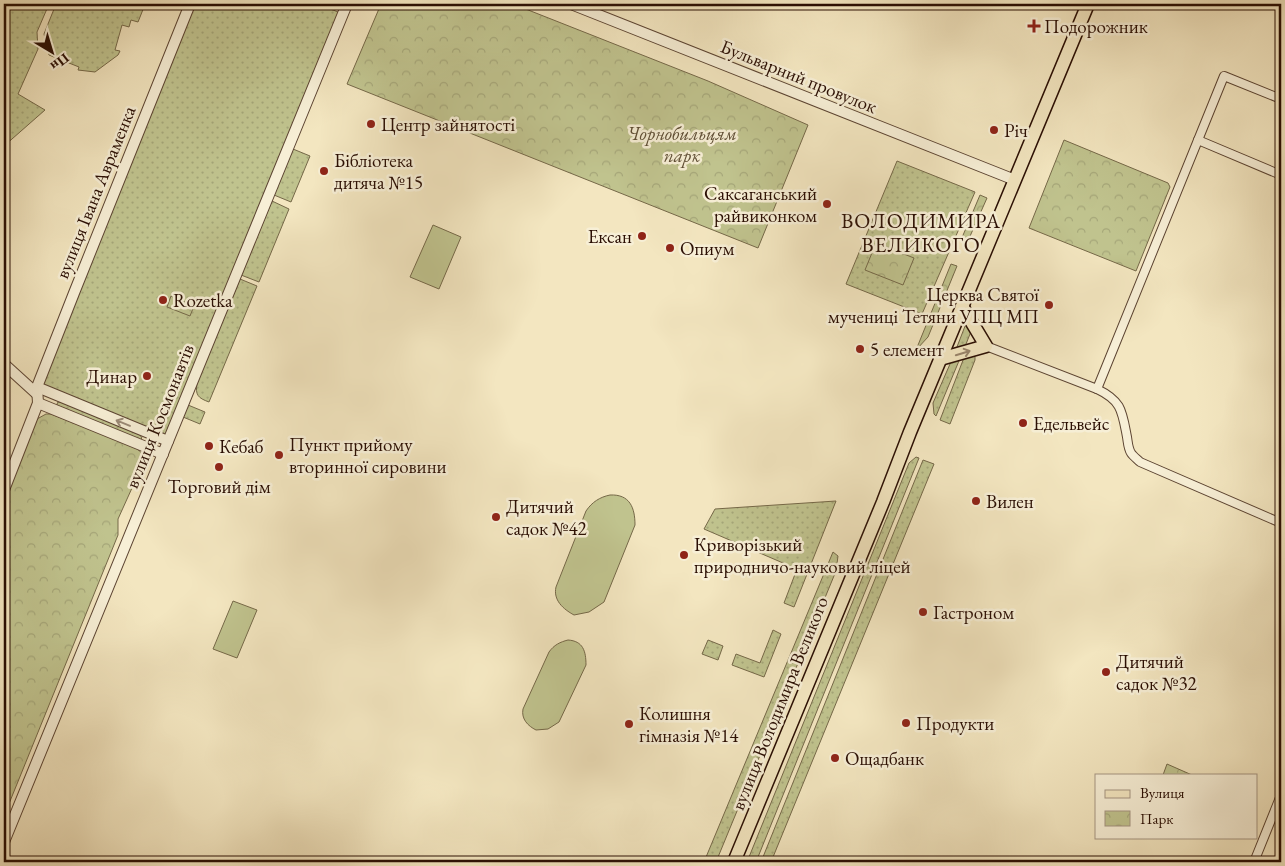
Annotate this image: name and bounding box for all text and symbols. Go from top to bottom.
place label: Подорожник [1044,14,1148,39]
marker: Подорожник [1028,20,1040,32]
north arrow [28,28,78,78]
street label: Бульварний провулок [717,34,881,119]
text: Пн [47,49,73,75]
street label: вулиця Івана Авраменка [49,102,142,282]
place label: Центр зайнятості [381,112,516,137]
marker: Центр зайнятості [365,118,377,130]
place label: Річ [1004,118,1028,143]
park label: Чорнобильцям парк [627,121,737,168]
marker: Річ [988,124,1000,136]
place label: Бібліотека дитяча №15 [334,148,423,195]
marker: Бібліотека дитяча №15 [318,165,330,177]
place label: Саксаганський райвиконком [704,181,817,228]
marker: Саксаганський райвиконком [821,198,833,210]
district label: ВОЛОДИМИРА ВЕЛИКОГО [841,207,1001,258]
place label: Ексан [588,224,632,249]
marker: Ексан [636,230,648,242]
place label: Опиум [680,236,734,261]
marker: Опиум [664,242,676,254]
place label: Церква Святої мучениці Тетяни УПЦ МП [828,282,1039,329]
place label: Rozetka [173,288,233,313]
marker: Rozetka [157,294,169,306]
marker: Церква Святої мучениці Тетяни УПЦ МП [1043,299,1055,311]
place label: 5 елемент [870,337,944,362]
street label: вулиця Космонавтів [119,340,200,492]
marker: 5 елемент [854,343,866,355]
one-way arrow [955,347,971,357]
place label: Динар [86,364,137,389]
marker: Динар [141,370,153,382]
place label: Едельвейс [1033,411,1110,436]
one-way arrow [116,417,131,427]
marker: Едельвейс [1017,417,1029,429]
place label: Пункт прийому вторинної сировини [289,432,447,479]
place label: Кебаб [219,434,263,459]
marker: Кебаб [203,440,215,452]
marker: Пункт прийому вторинної сировини [273,449,285,461]
marker: Торговий дім [213,461,225,473]
place label: Торговий дім [167,474,271,499]
place label: Вилен [986,489,1034,514]
place label: Дитячий садок №42 [506,494,587,541]
marker: Вилен [970,495,982,507]
marker: Дитячий садок №42 [490,511,502,523]
place label: Криворізький природничо-науковий ліцей [694,532,911,579]
marker: Криворізький природничо-науковий ліцей [678,549,690,561]
street label: вулиця Володимира Великого [725,593,834,814]
place label: Гастроном [933,600,1014,625]
marker: Гастроном [917,606,929,618]
place label: Дитячий садок №32 [1116,649,1197,696]
marker: Дитячий садок №32 [1100,666,1112,678]
place label: Колишня гімназія №14 [639,701,739,748]
place label: Продукти [916,711,994,736]
marker: Продукти [900,717,912,729]
marker: Колишня гімназія №14 [623,718,635,730]
place label: Ощадбанк [845,746,924,771]
marker: Ощадбанк [829,752,841,764]
legend [1095,774,1258,838]
text: Вулиця [1140,783,1185,802]
text: Парк [1140,809,1173,828]

